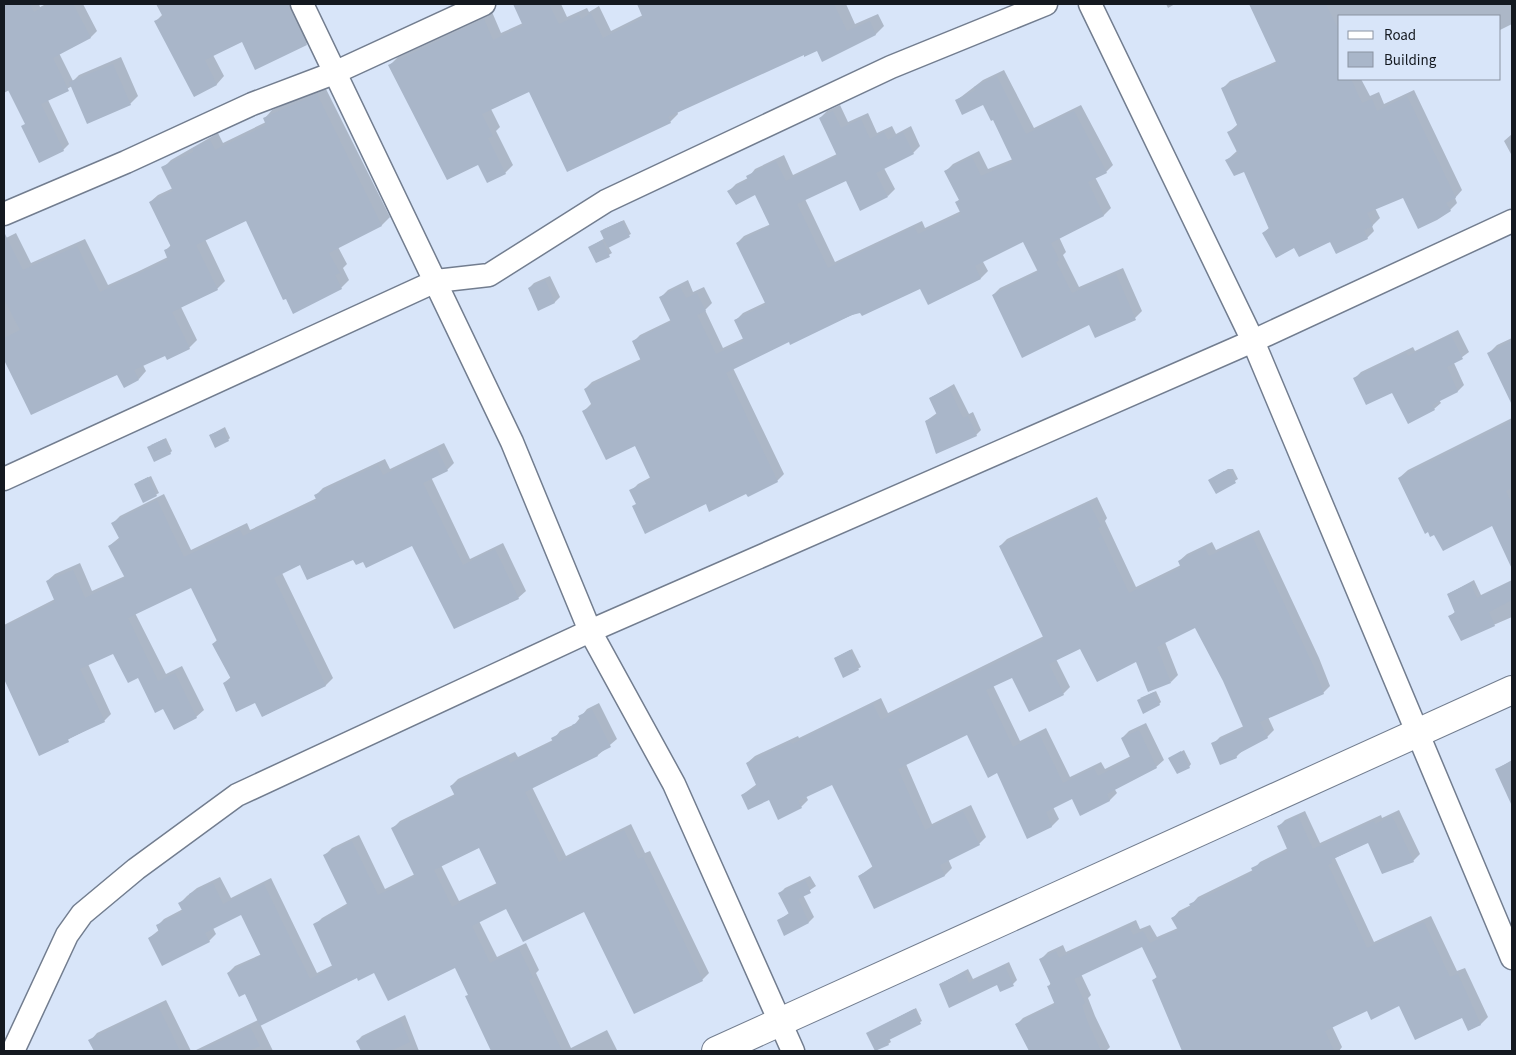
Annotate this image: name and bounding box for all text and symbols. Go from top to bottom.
legend [1338,15,1501,80]
text: Road [1384,25,1416,46]
text: Building [1384,50,1437,71]

